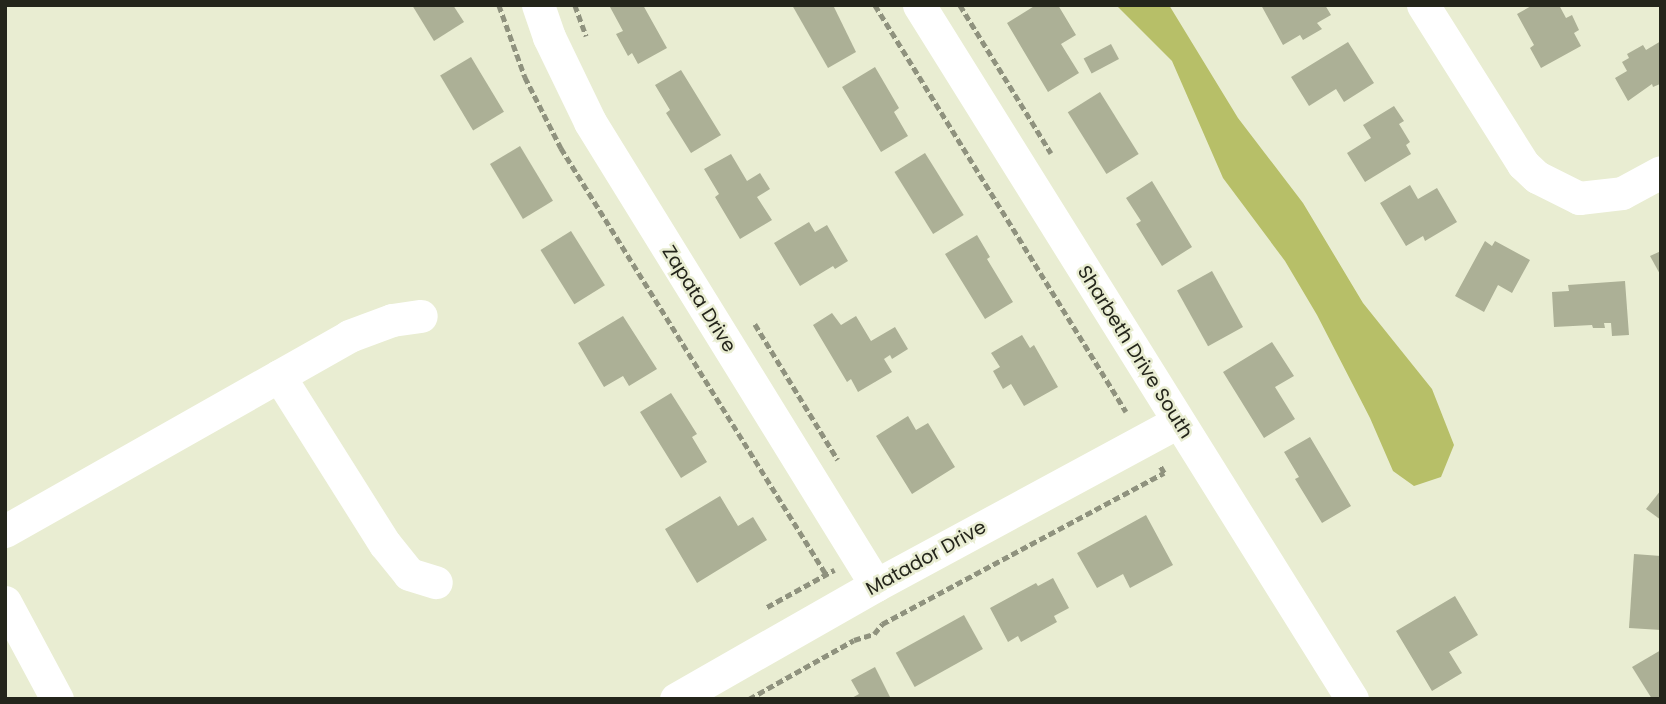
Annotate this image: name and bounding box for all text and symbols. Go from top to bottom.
street label: Zapata Drive [657,242,741,356]
street label: Sharbeth Drive South [1073,261,1197,443]
street label: Matador Drive [862,516,990,600]

